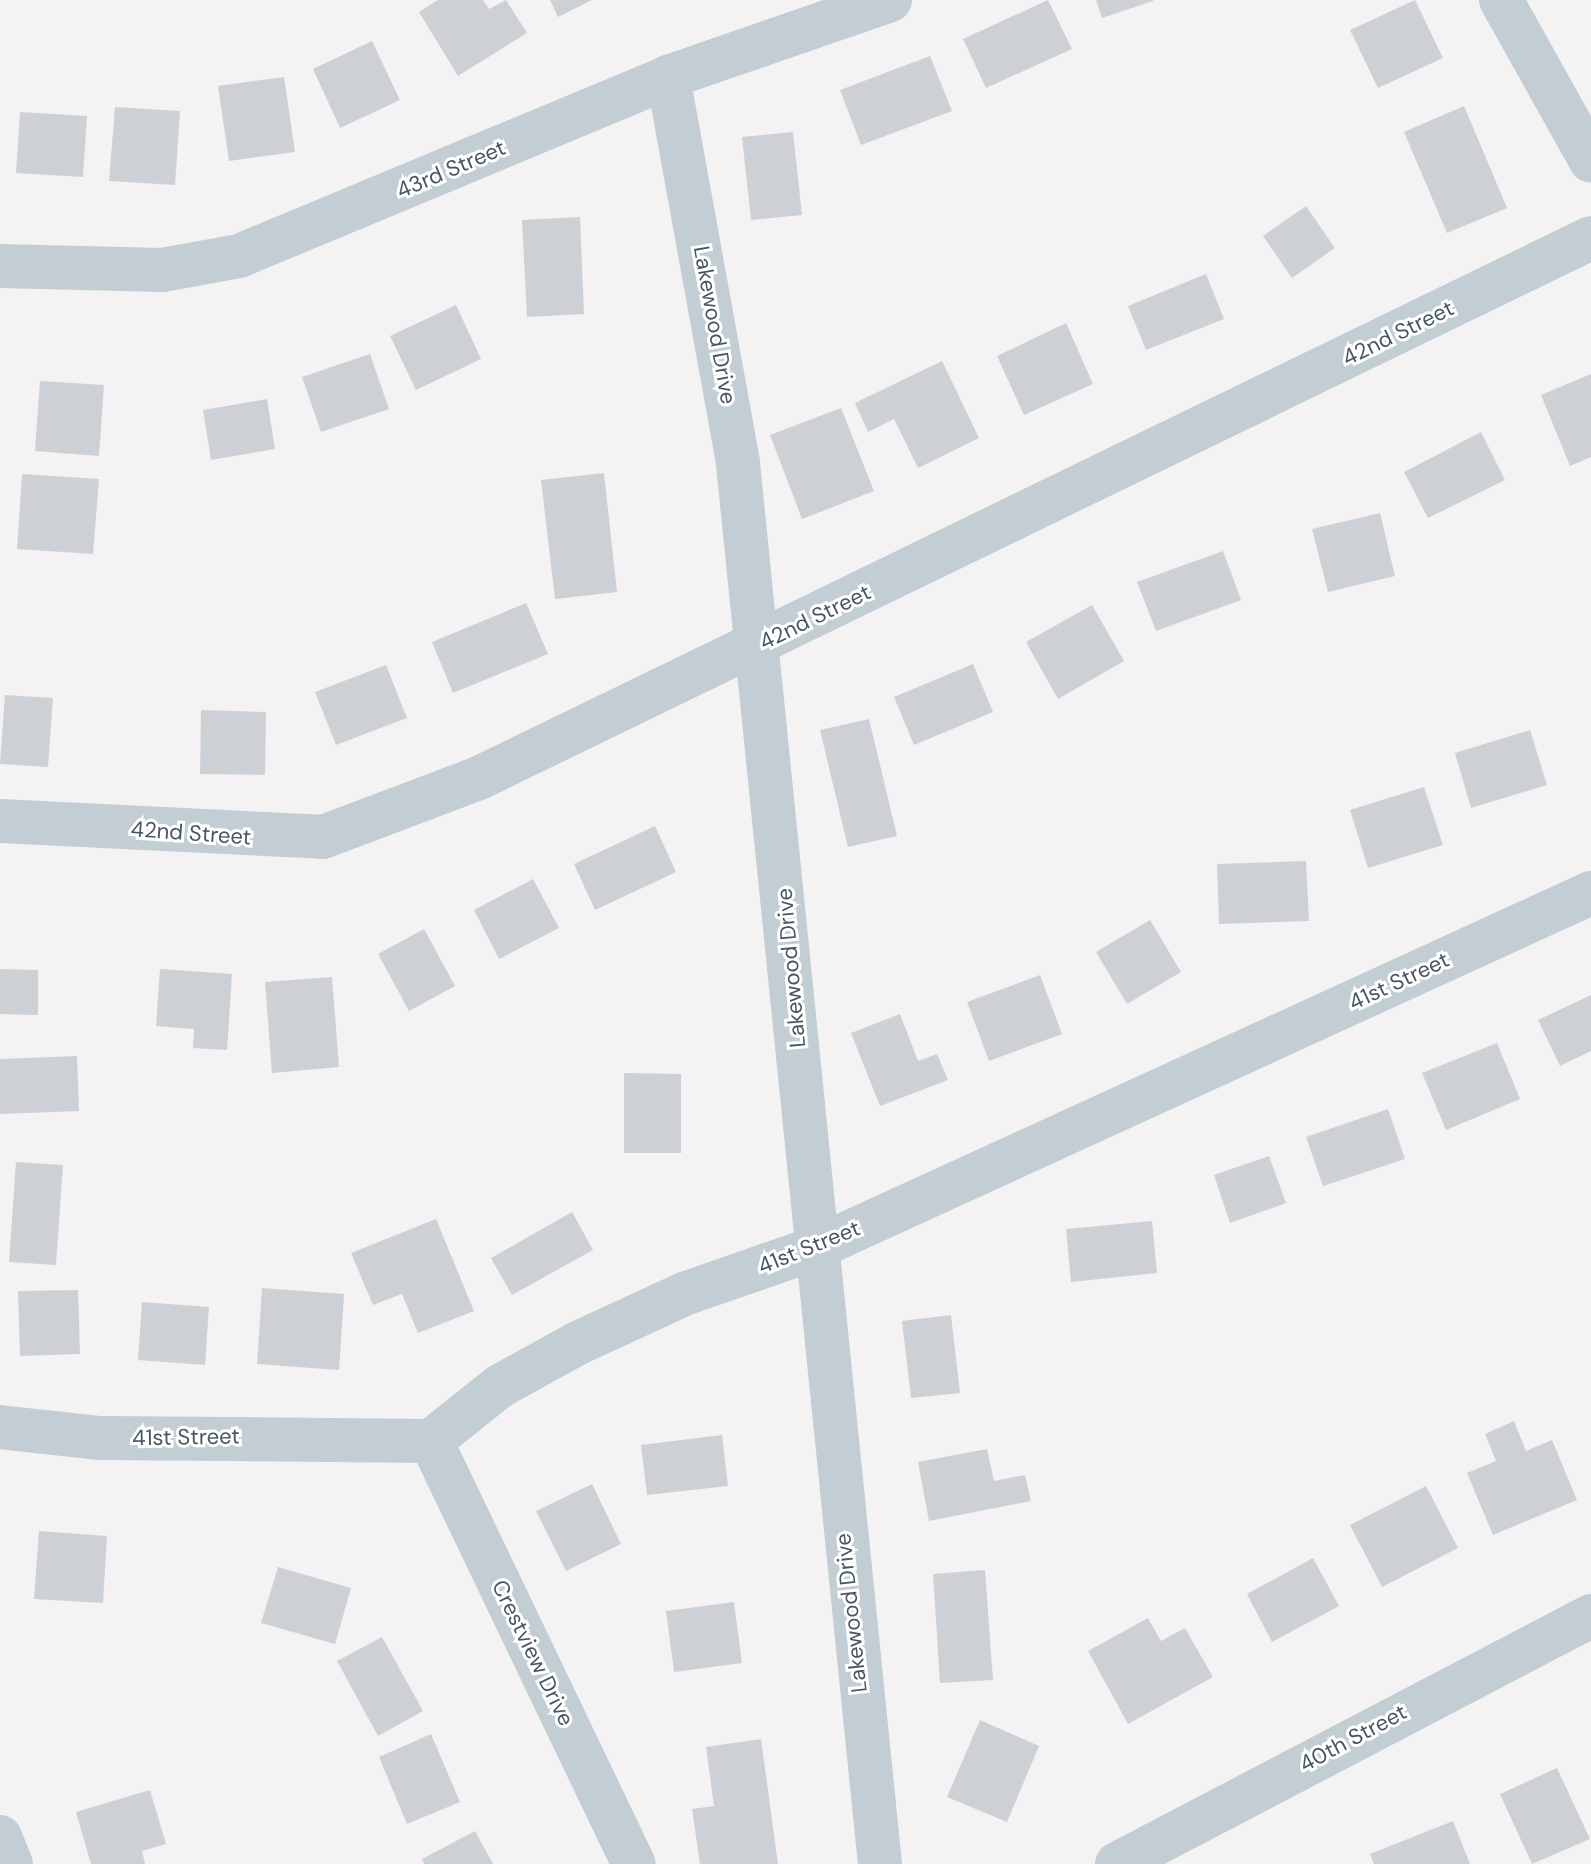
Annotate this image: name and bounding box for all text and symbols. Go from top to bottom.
street label: 43rd Street [392,134,510,204]
street label: Lakewood Drive [688,244,742,406]
street label: 42nd Street [1338,295,1458,371]
street label: 42nd Street [755,579,875,655]
street label: 42nd Street [130,816,252,850]
street label: Lakewood Drive [771,887,811,1049]
street label: 41st Street [1345,946,1453,1016]
street label: 41st Street [754,1215,864,1279]
street label: 41st Street [132,1423,240,1451]
street label: Lakewood Drive [830,1532,872,1694]
street label: Crestview Drive [486,1576,580,1730]
street label: 40th Street [1295,1699,1411,1777]

